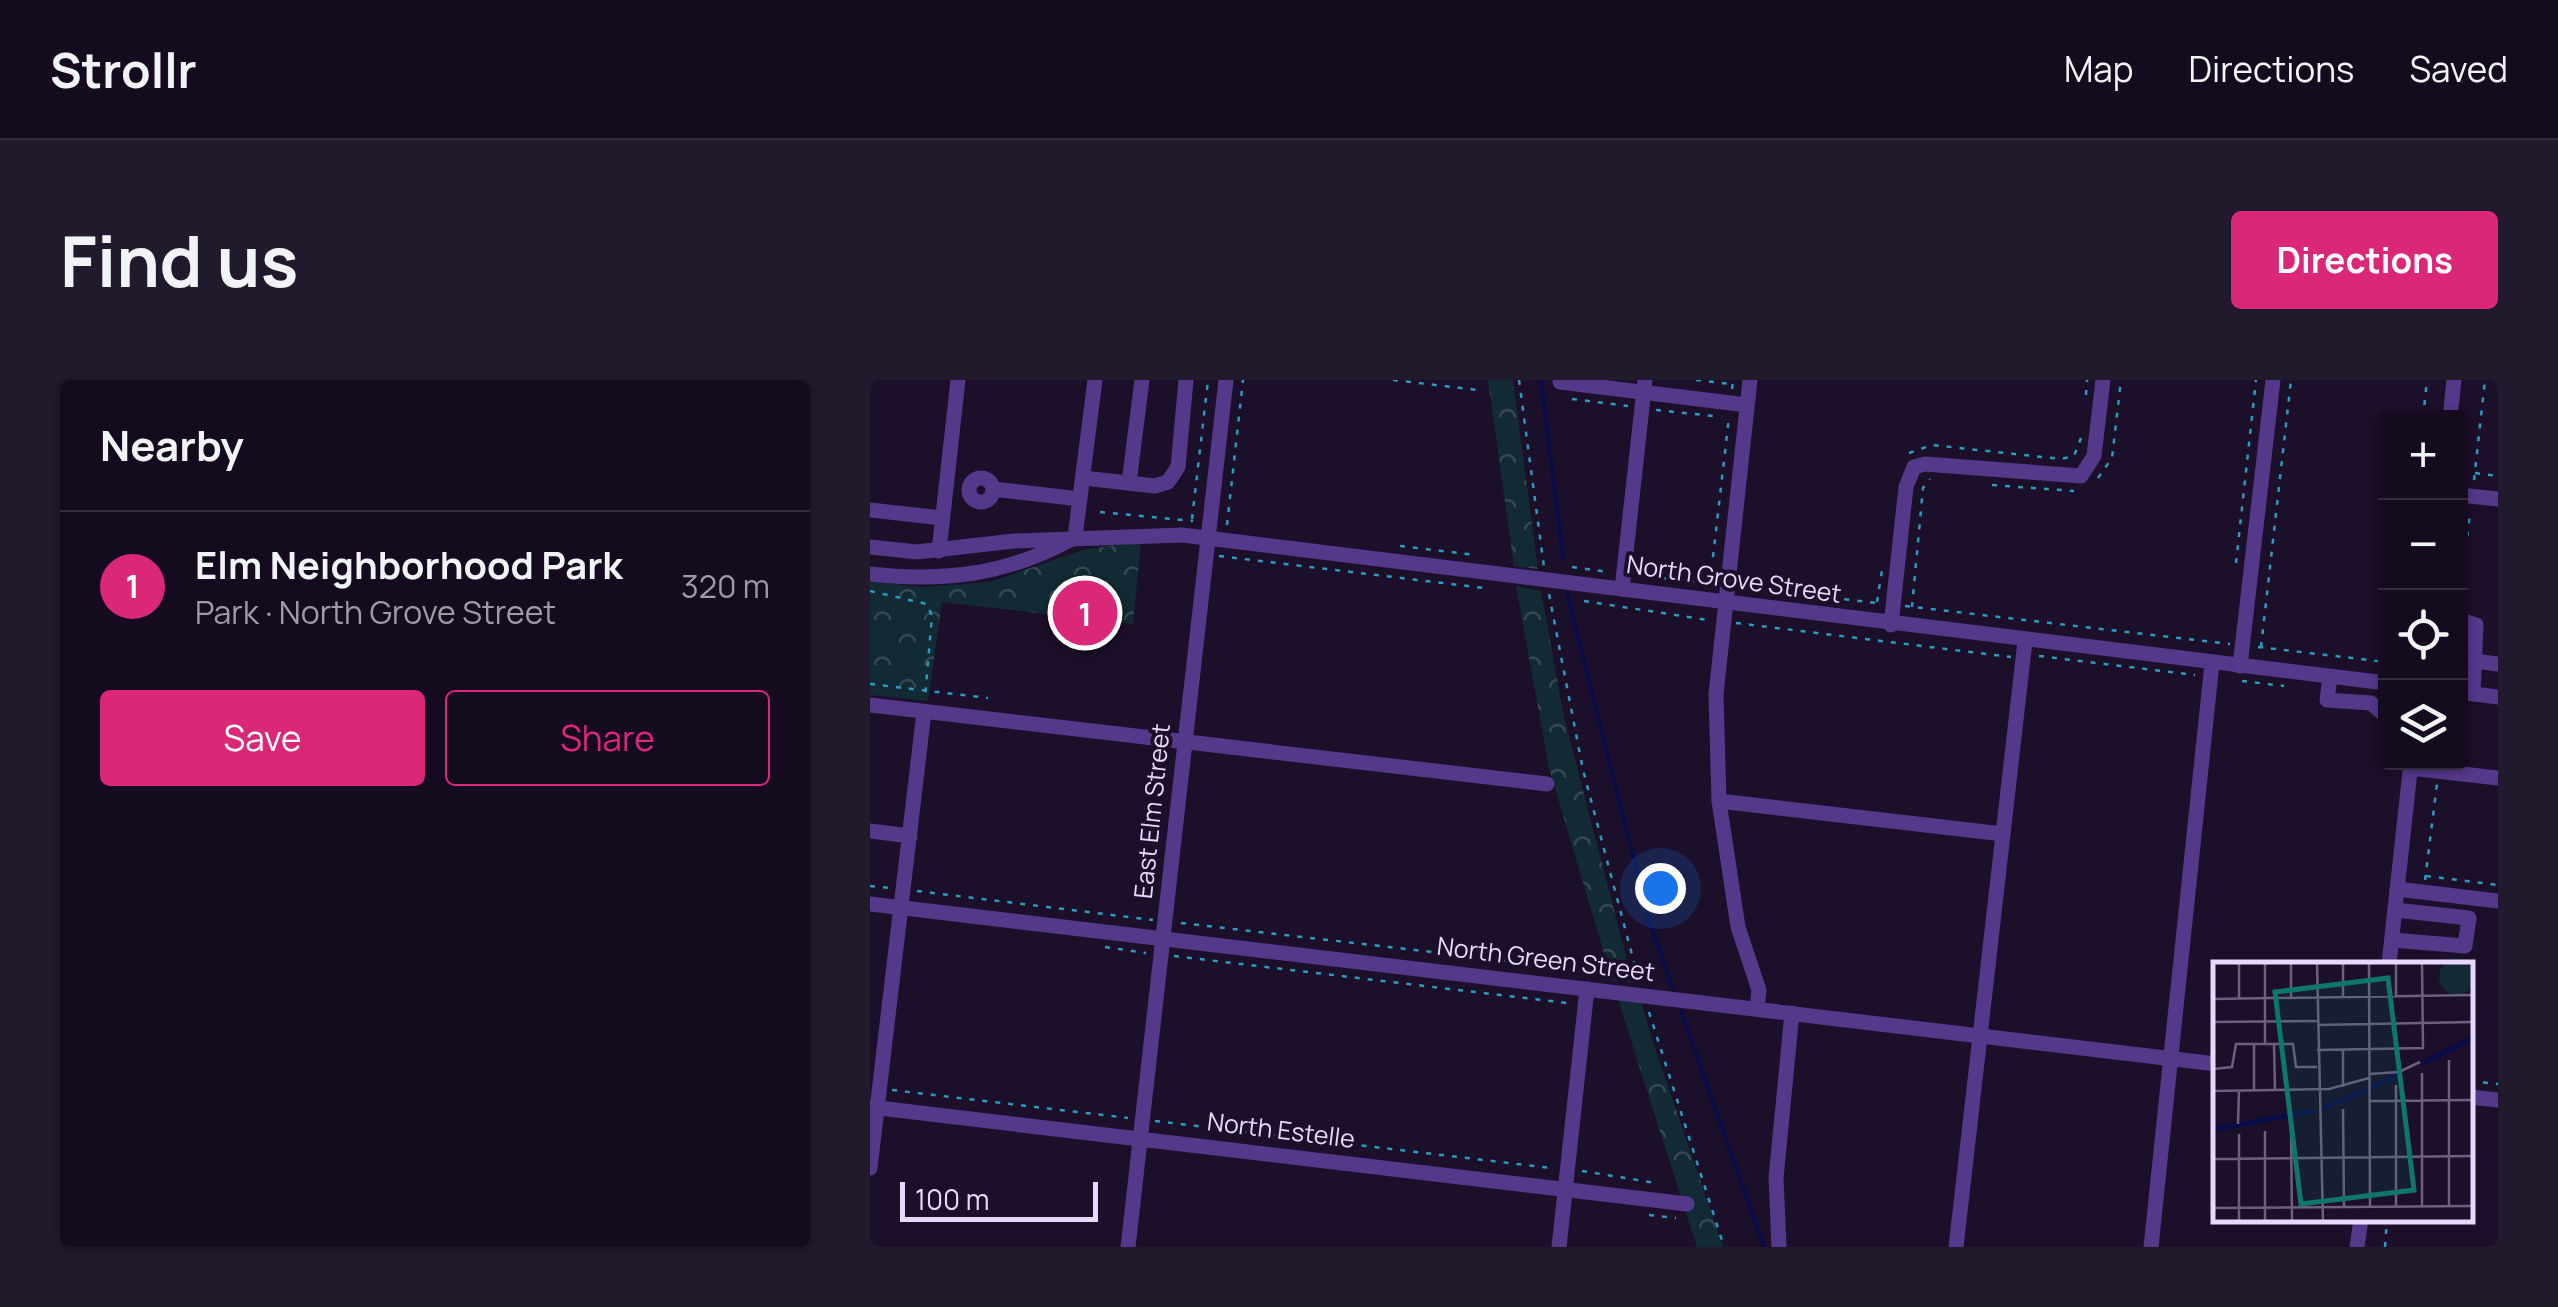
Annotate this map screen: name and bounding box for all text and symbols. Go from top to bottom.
text: Strollr [50,37,197,102]
text: Map [2064,45,2134,93]
text: Directions [2189,45,2354,93]
text: Saved [2409,45,2508,93]
button: Directions [2231,211,2498,309]
text: Find us [60,212,298,308]
map controls [2378,410,2468,770]
button: + [2378,410,2468,500]
text: Nearby [100,416,244,474]
button: − [2378,500,2468,590]
text: Elm Neighborhood Park [195,538,623,590]
street label: North Grove Street [1624,546,1844,611]
text: 1 [125,564,140,608]
text: 320 m [681,564,770,608]
pin: 1 [1052,576,1118,650]
text: Park · North Grove Street [195,590,556,634]
button: locate [2378,590,2468,680]
button: layers [2378,680,2468,770]
button: Save [100,690,425,786]
button: Share [445,690,770,786]
street label: East Elm Street [1125,722,1178,900]
your location [1635,863,1686,914]
street label: North Green Street [1435,928,1657,989]
inset map [2213,962,2473,1222]
street label: North Estelle [1205,1103,1357,1156]
scale bar [900,1177,1098,1221]
text: 100 m [915,1180,989,1218]

